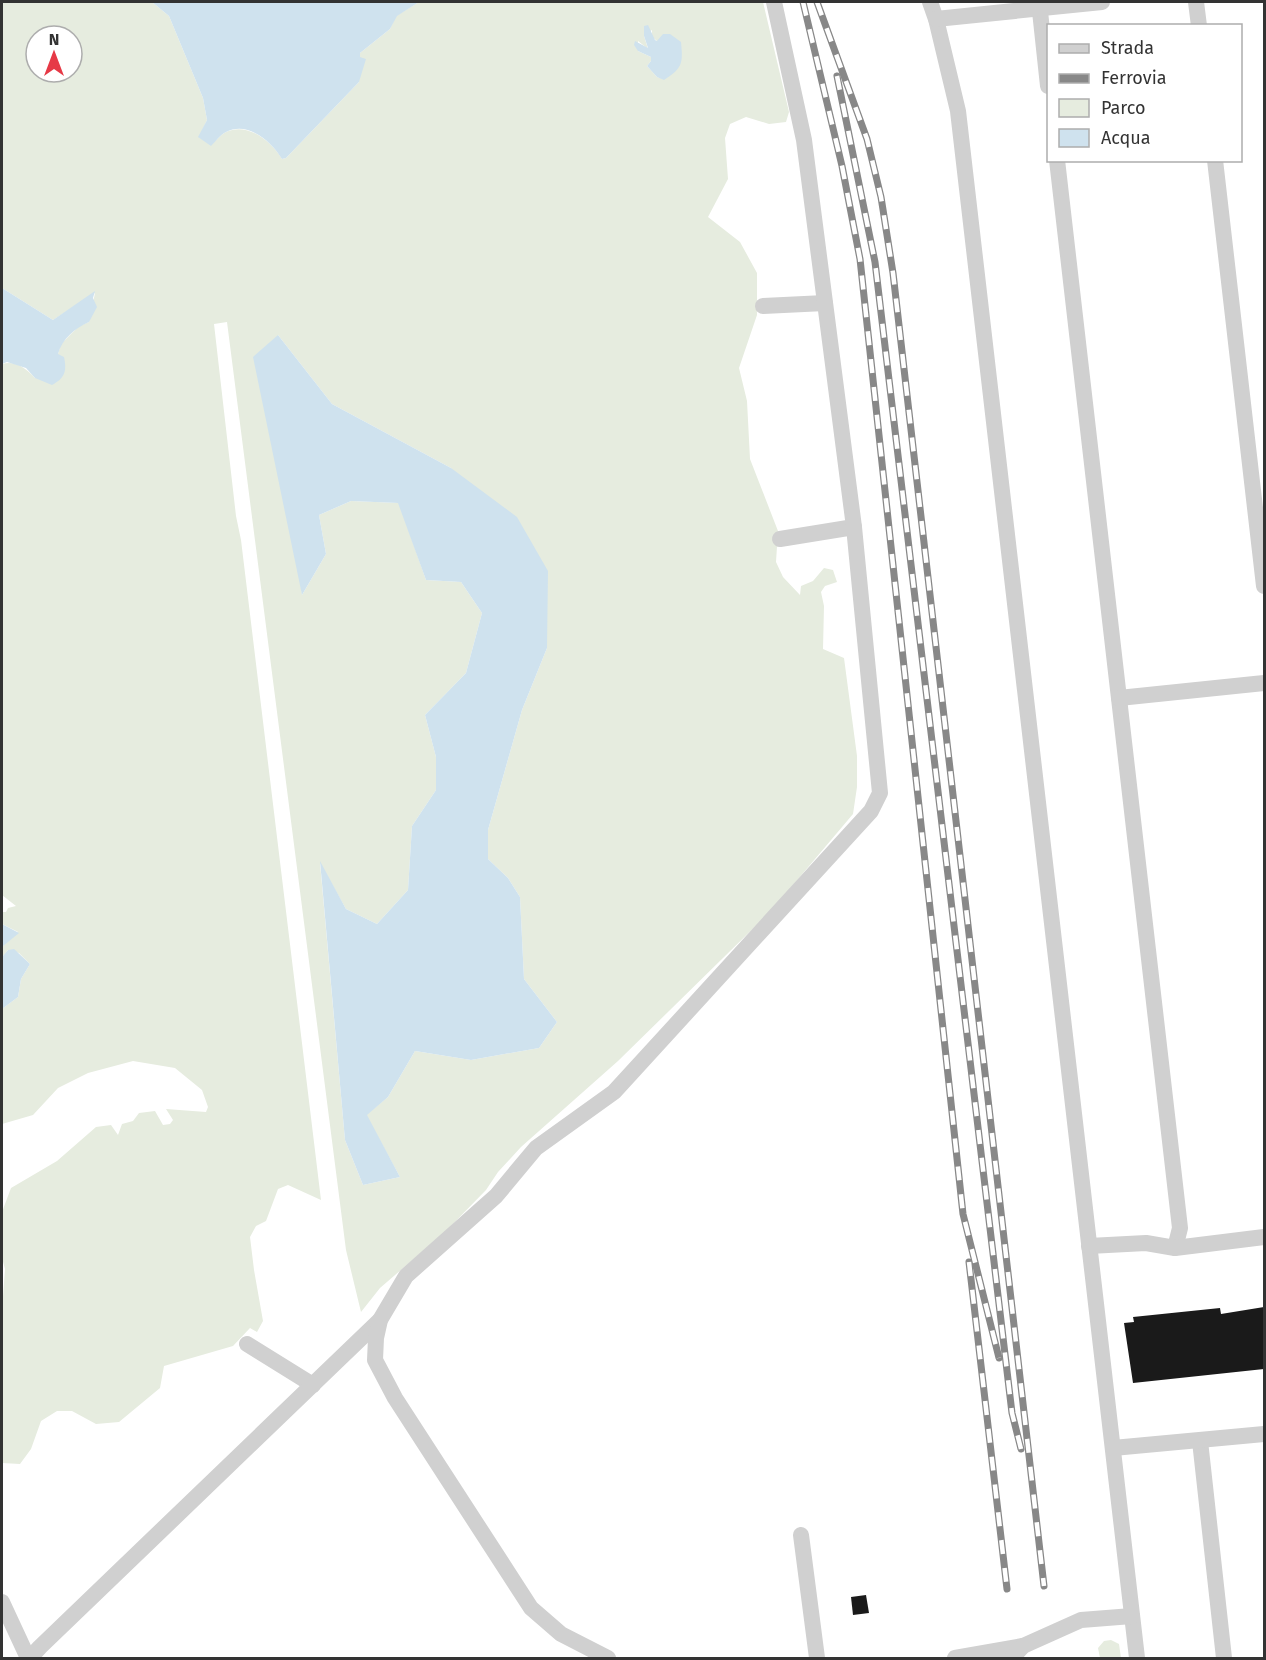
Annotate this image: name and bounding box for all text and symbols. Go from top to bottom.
north arrow [24,24,84,84]
legend [1047,24,1242,162]
text: N [49,30,59,49]
text: Strada [1101,37,1154,59]
text: Ferrovia [1101,67,1167,89]
text: Parco [1101,97,1145,119]
text: Acqua [1101,127,1151,149]

